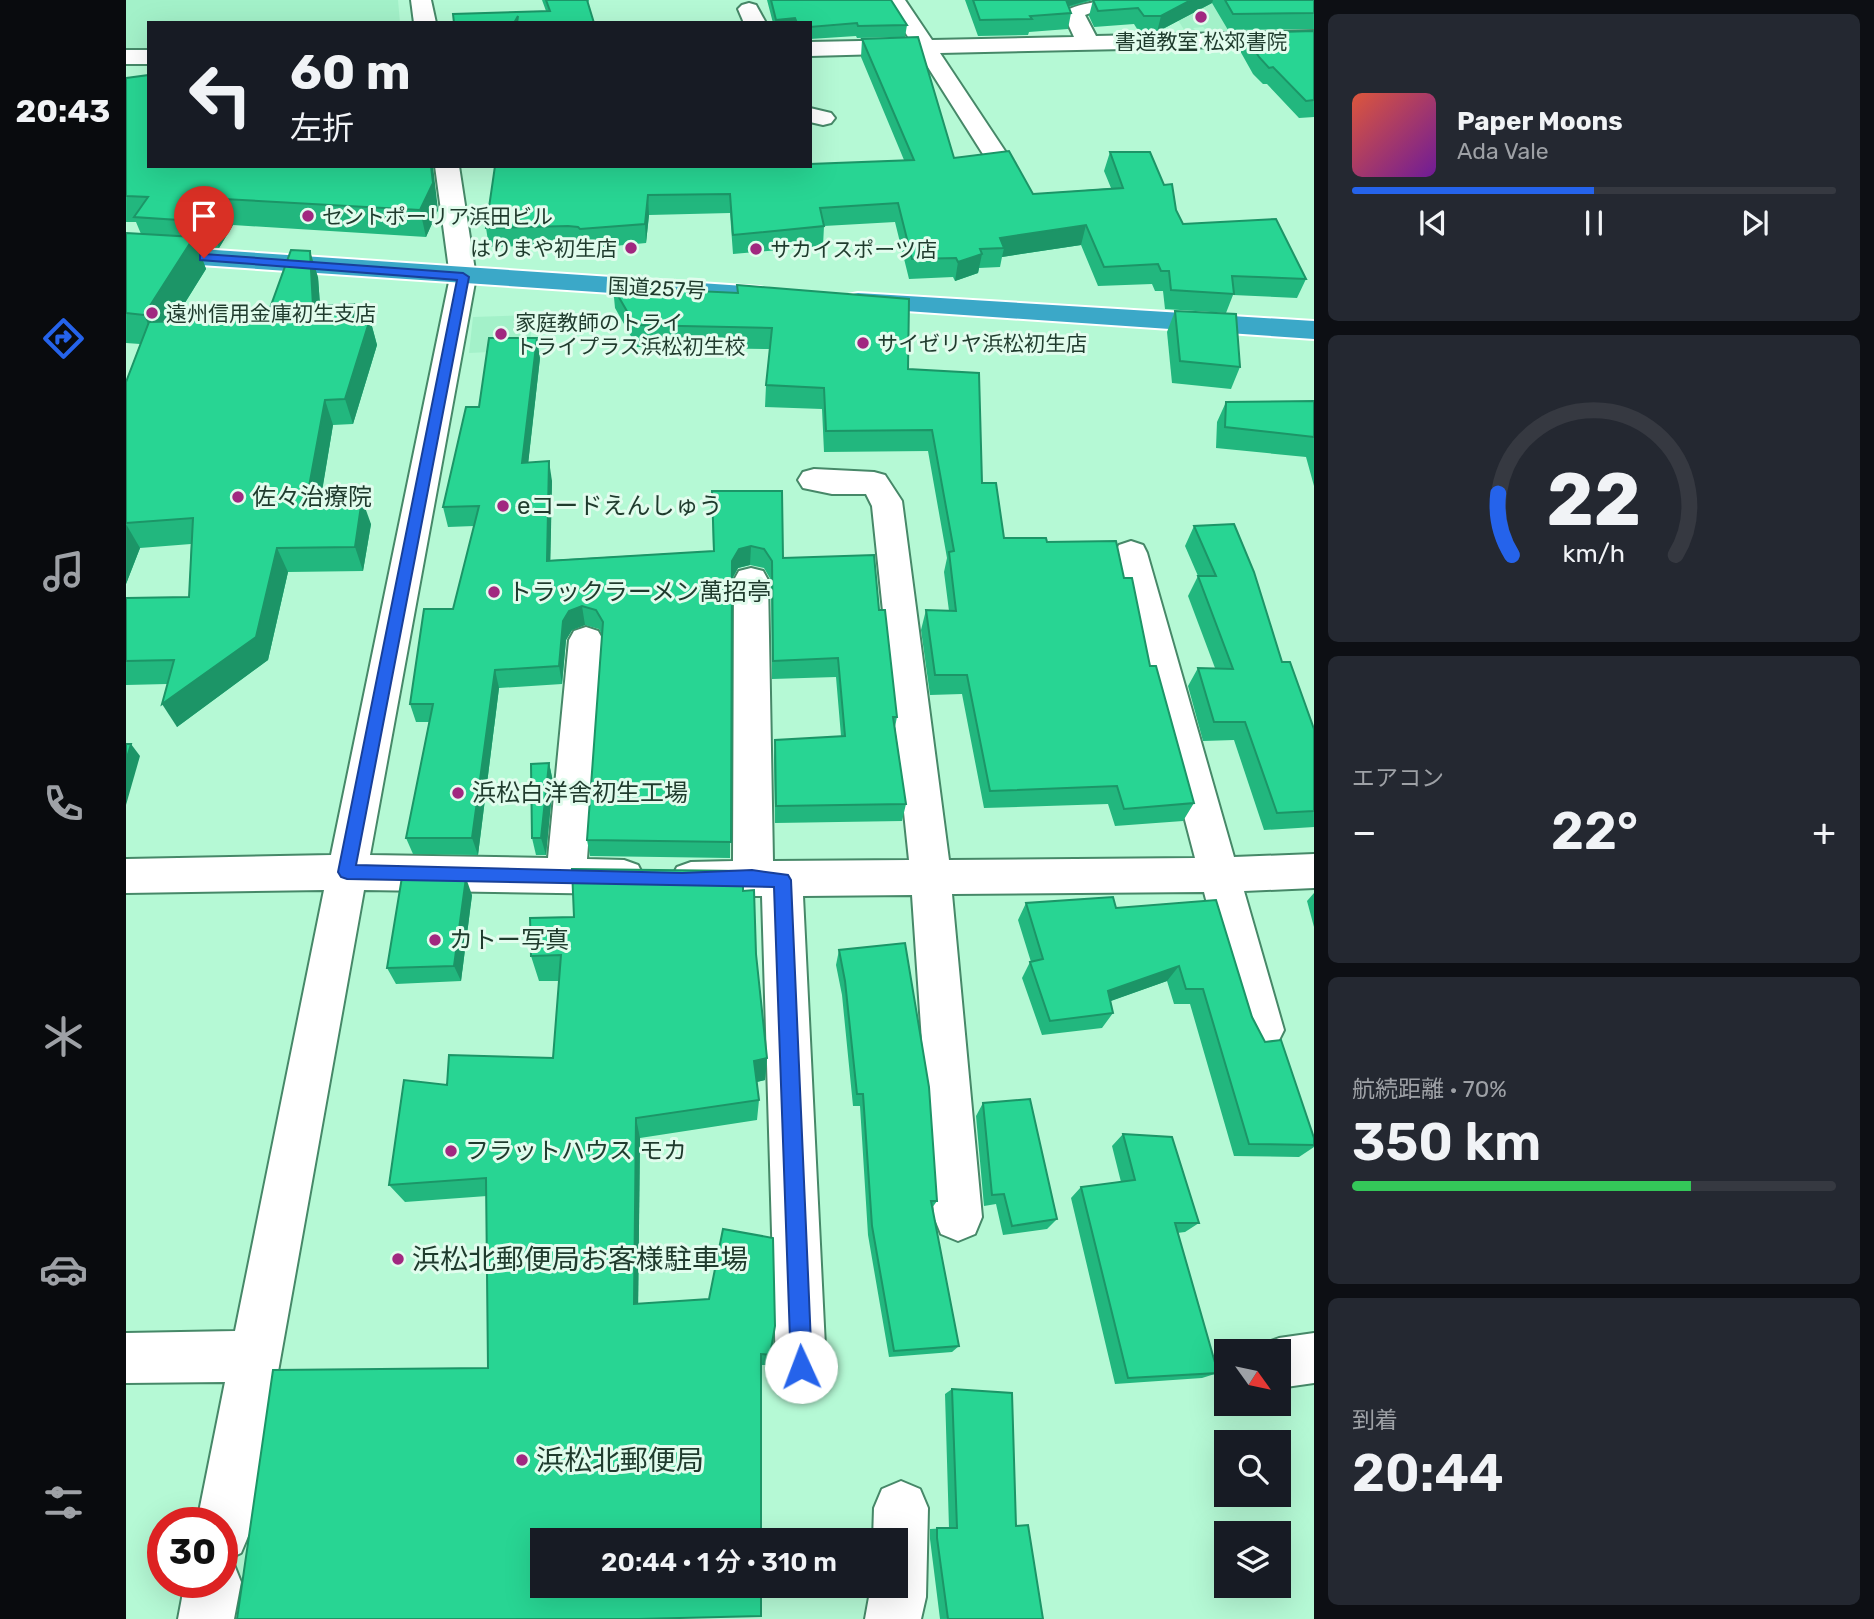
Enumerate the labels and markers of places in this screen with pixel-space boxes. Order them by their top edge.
marker: 書道教室 松郊書院 [1193,9,1209,25]
place label: 書道教室 松郊書院 [1114,29,1288,54]
pin [174,186,234,258]
place label: セントポーリア浜田ビル [322,204,553,229]
marker: セントポーリア浜田ビル [300,208,316,224]
place label: はりまや初生店 [470,236,617,261]
place label: サカイスポーツ店 [770,237,937,262]
marker: はりまや初生店 [623,240,639,256]
marker: サカイスポーツ店 [748,241,764,257]
place label: 遠州信用金庫初生支店 [166,301,376,326]
marker: 遠州信用金庫初生支店 [144,305,160,321]
place label: 家庭教師のトライ トライプラス浜松初生校 [515,310,746,359]
marker: 家庭教師のトライ トライプラス浜松初生校 [493,326,509,342]
place label: サイゼリヤ浜松初生店 [877,331,1087,356]
marker: サイゼリヤ浜松初生店 [855,335,871,351]
place label: 佐々治療院 [252,483,372,511]
marker: 佐々治療院 [230,489,246,505]
place label: eコードえんしゅう [517,492,722,520]
marker: eコードえんしゅう [495,498,511,514]
place label: トラックラーメン萬招亭 [508,578,771,606]
marker: トラックラーメン萬招亭 [486,584,502,600]
place label: 浜松白洋舎初生工場 [472,779,688,807]
marker: 浜松白洋舎初生工場 [450,785,466,801]
place label: カトー写真 [449,926,569,954]
marker: カトー写真 [427,932,443,948]
place label: フラットハウス モカ [465,1137,687,1165]
marker: フラットハウス モカ [443,1143,459,1159]
place label: 浜松北郵便局お客様駐車場 [412,1243,748,1276]
marker: 浜松北郵便局お客様駐車場 [390,1251,406,1267]
place label: 浜松北郵便局 [536,1444,704,1477]
marker: 浜松北郵便局 [514,1452,530,1468]

